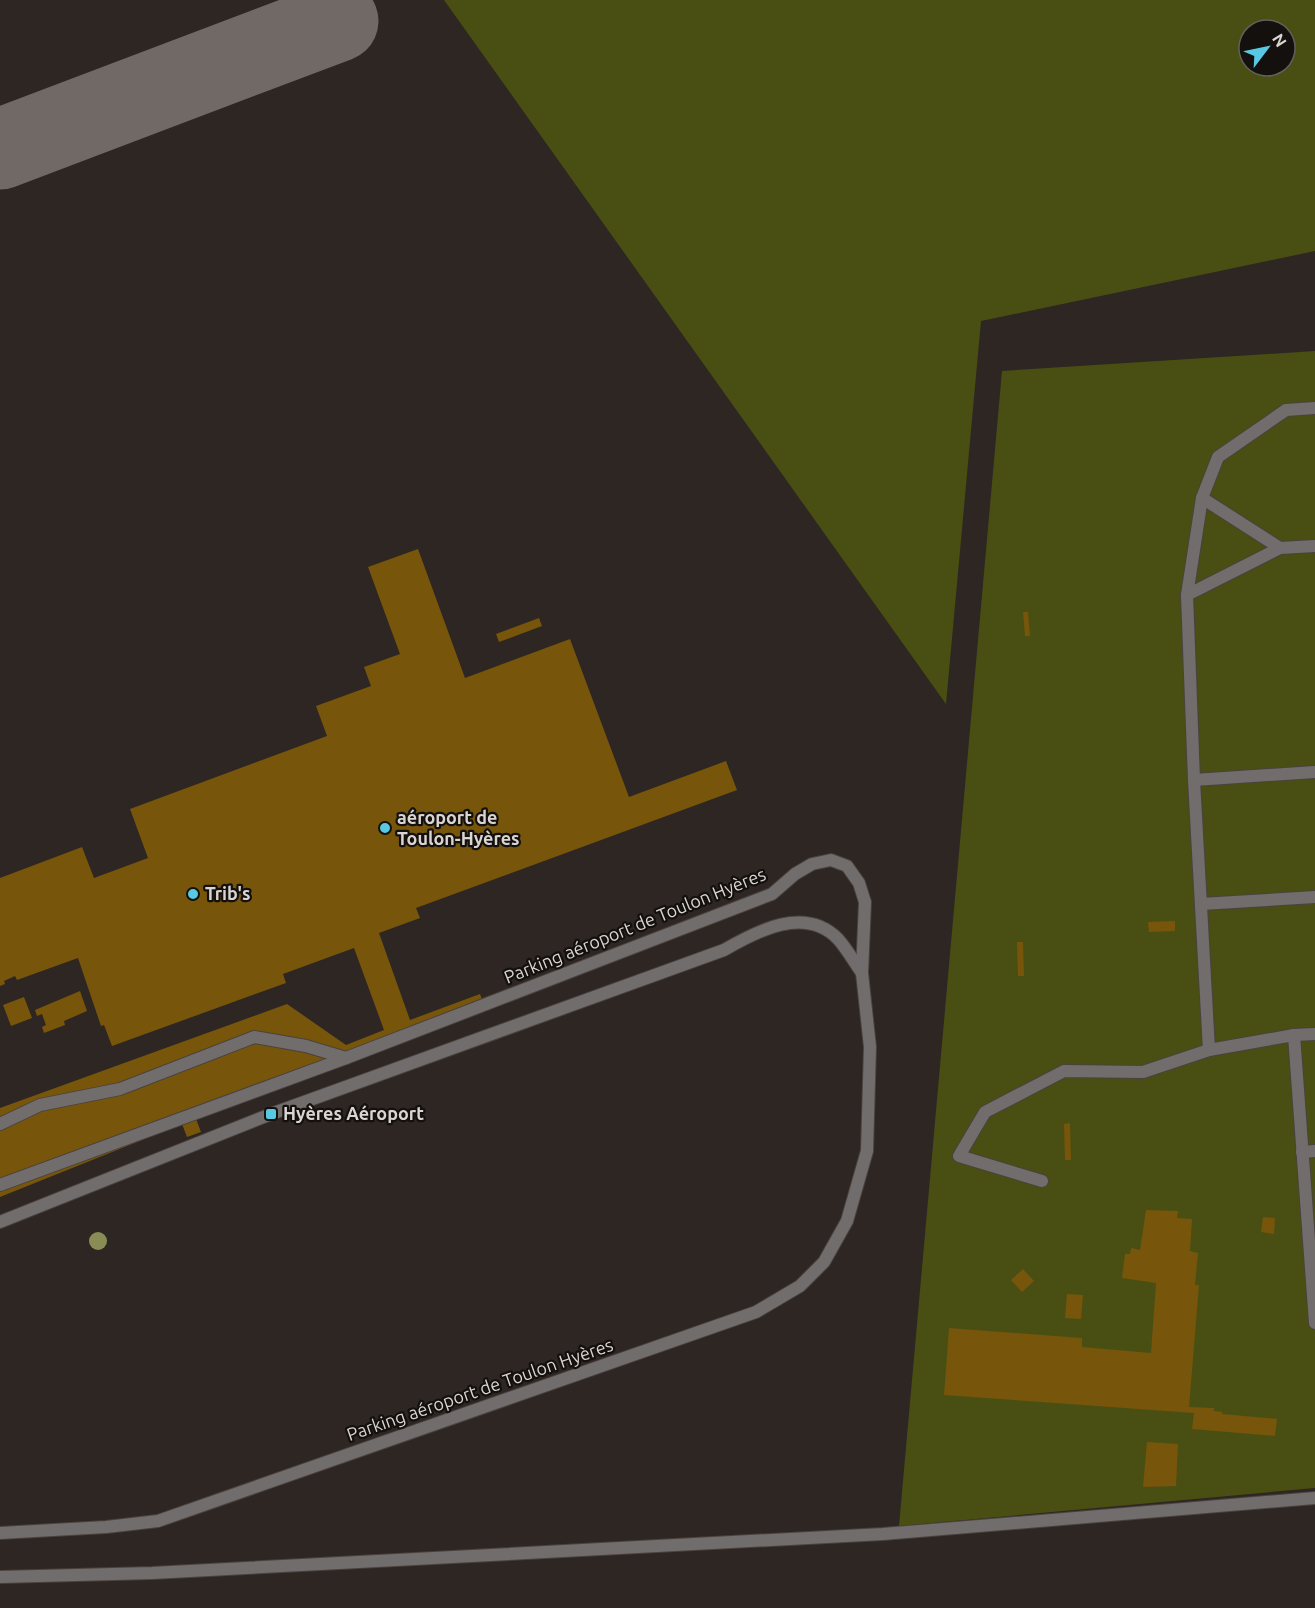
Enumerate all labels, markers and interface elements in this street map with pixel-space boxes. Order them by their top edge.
north arrow [1237,18,1297,78]
text: N [1269,30,1291,50]
place label: aéroport de Toulon-Hyères [397,807,520,848]
marker: aéroport de Toulon-Hyères [378,821,392,835]
street label: Parking aéroport de Toulon Hyères [501,863,769,987]
place label: Trib's [205,883,250,903]
marker: Trib's [186,887,200,901]
place label: Hyères Aéroport [283,1103,424,1123]
marker: Hyères Aéroport [264,1107,278,1121]
street label: Parking aéroport de Toulon Hyères [344,1334,616,1444]

